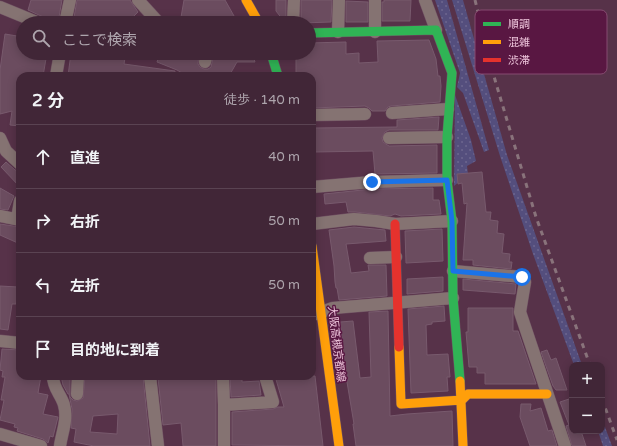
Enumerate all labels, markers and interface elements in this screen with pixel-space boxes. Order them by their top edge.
legend [475,10,607,74]
search box [16,16,316,60]
text: 順調 [508,18,530,31]
icon: search [30,27,52,49]
text: ここで検索 [62,31,137,49]
text: 混雑 [508,36,530,49]
text: 渋滞 [508,54,530,67]
text: 2 分 [32,90,64,111]
text: 徒歩 · 140 m [224,92,300,108]
icon: ahead [32,146,54,168]
text: 直進 [70,149,100,167]
text: 40 m [268,149,300,165]
route end [363,173,381,191]
icon: right [32,210,54,232]
text: 右折 [70,213,100,231]
text: 50 m [268,213,300,229]
route start [513,268,531,286]
icon: left [32,274,54,296]
text: 左折 [70,277,100,295]
text: 50 m [268,277,300,293]
street label: 大阪高槻京都線 [325,305,348,383]
icon: arrive [32,338,54,360]
text: 目的地に到着 [70,341,160,359]
map controls [569,362,605,434]
button: + [569,362,605,398]
button: − [569,398,605,434]

